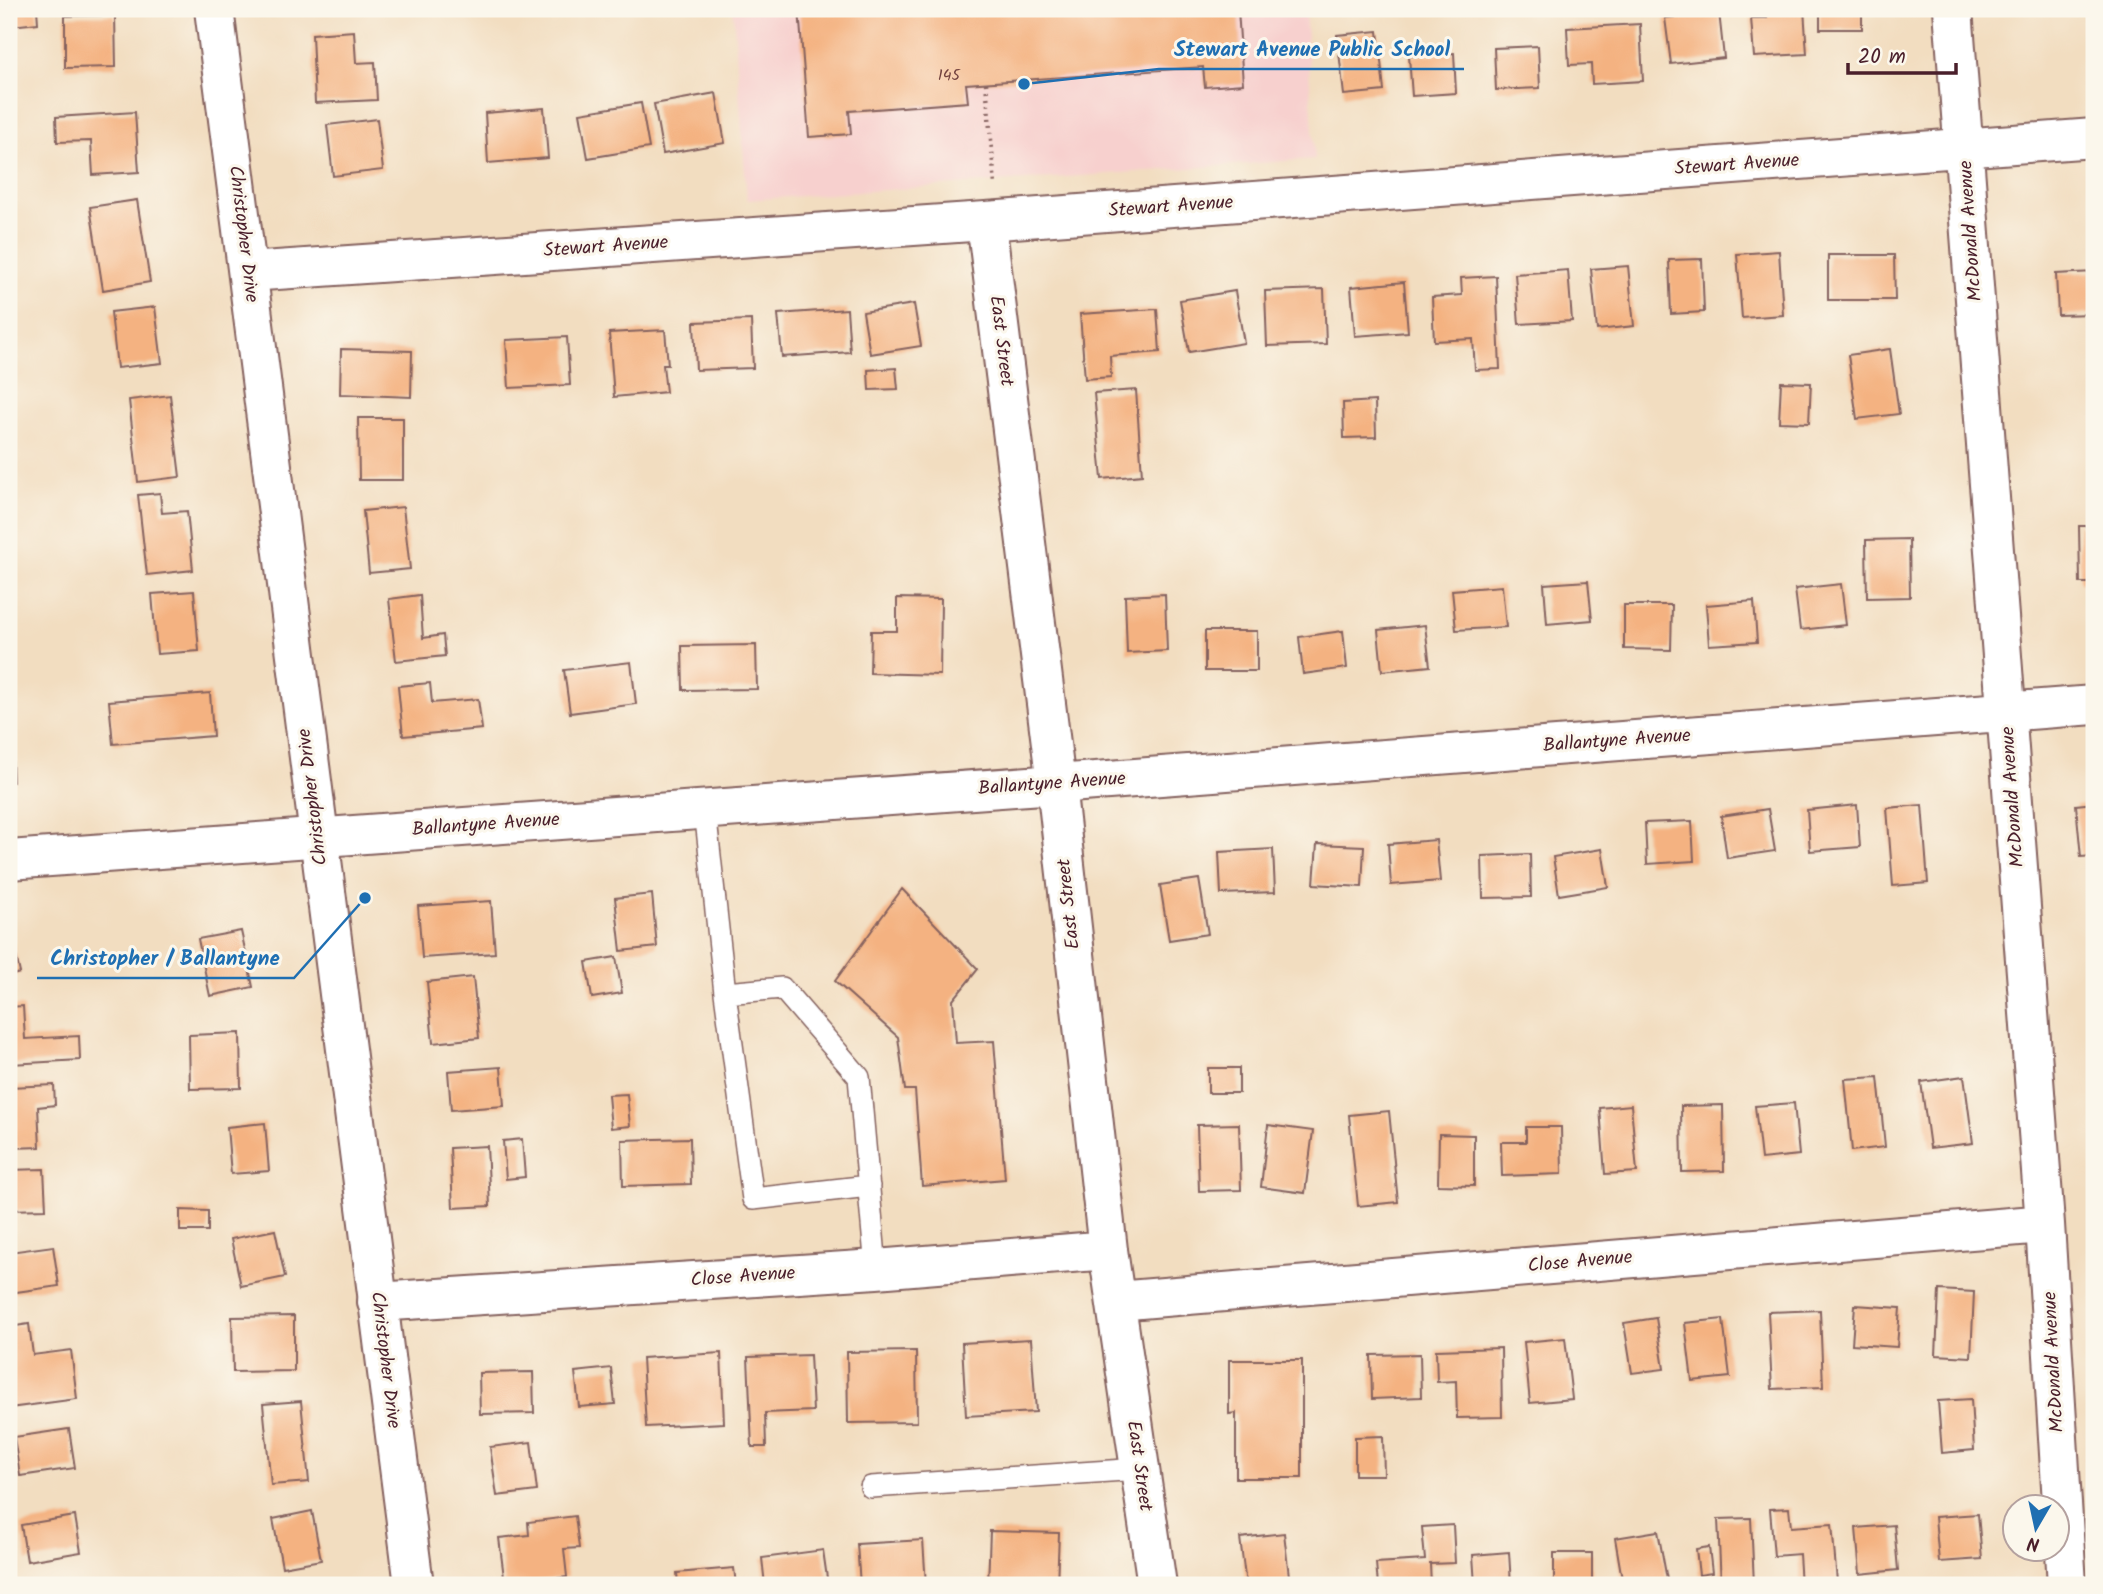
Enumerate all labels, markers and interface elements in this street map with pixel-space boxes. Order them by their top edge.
callout: Stewart Avenue Public School [1159,27,1464,69]
scale bar [1848,32,1956,76]
text: Stewart Avenue Public School [1174,34,1450,67]
text: 20 m [1858,41,1906,74]
house number: 145 [938,63,962,88]
street label: Stewart Avenue [1674,146,1801,184]
street label: McDonald Avenue [1951,159,1991,302]
street label: Christopher Drive [220,164,266,305]
street label: Stewart Avenue [1108,188,1235,226]
street label: Stewart Avenue [543,228,670,266]
street label: East Street [981,294,1022,389]
street label: Ballantyne Avenue [1542,721,1692,761]
street label: McDonald Avenue [1993,725,2033,868]
street label: Christopher Drive [290,726,336,867]
street label: Ballantyne Avenue [977,764,1127,804]
street label: Ballantyne Avenue [411,805,561,845]
street label: East Street [1049,856,1089,951]
callout: Christopher / Ballantyne [37,936,294,978]
text: Christopher / Ballantyne [50,943,280,976]
street label: Close Avenue [1526,1242,1634,1282]
street label: Close Avenue [690,1258,797,1296]
street label: Christopher Drive [362,1290,408,1431]
street label: McDonald Avenue [2035,1290,2073,1433]
street label: East Street [1118,1419,1160,1514]
north arrow [2002,1492,2072,1562]
text: N [2025,1527,2042,1559]

